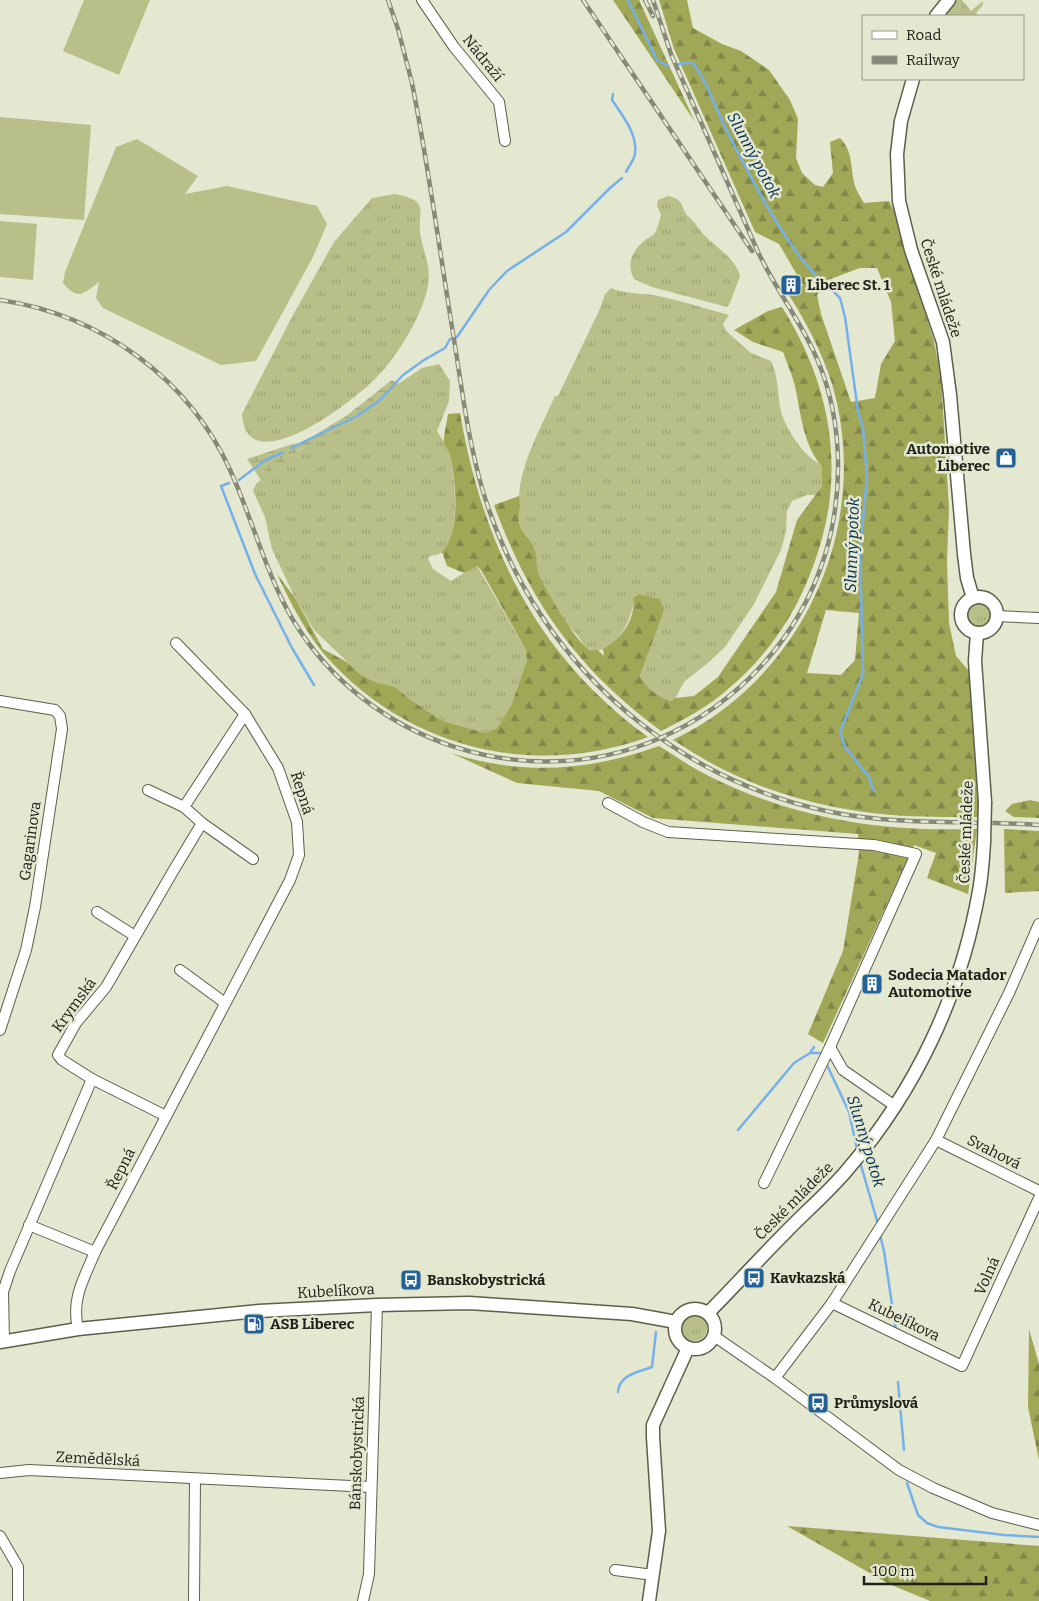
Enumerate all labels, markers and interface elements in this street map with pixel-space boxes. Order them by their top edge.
legend [862,15,1024,80]
text: Road [906,26,941,44]
street label: Nádraží [459,31,508,85]
text: Railway [906,51,960,69]
water label: Slunný potok [723,109,785,202]
street label: České mládeže [917,236,965,340]
building icon: Liberec St. 1 [779,273,803,297]
place label: Liberec St. 1 [807,276,891,294]
place label: Automotive Liberec [906,440,990,475]
shop icon: Automotive Liberec [994,446,1018,470]
water label: Slunný potok [841,497,863,593]
street label: Řepná [287,769,317,817]
street label: České mládeže [955,780,977,884]
street label: Gagarinova [16,800,44,882]
place label: Sodecia Matador Automotive [888,966,1006,1001]
building icon: Sodecia Matador Automotive [860,972,884,996]
street label: Krymská [48,974,100,1036]
water label: Slunný potok [843,1093,889,1189]
street label: Svahová [964,1131,1024,1173]
street label: Řepná [103,1145,139,1193]
street label: České mládeže [751,1158,837,1244]
street label: Volná [971,1254,1003,1298]
bus stop icon: Kavkazská [742,1266,766,1290]
bus stop icon: Banskobystrická [399,1268,423,1292]
place label: Kavkazská [770,1269,846,1287]
place label: Banskobystrická [427,1271,546,1289]
street label: Kubelíkova [297,1280,375,1302]
street label: Kubelíkova [865,1295,943,1345]
fuel station icon: ASB Liberec [242,1312,266,1336]
place label: ASB Liberec [270,1315,355,1333]
bus stop icon: Průmyslová [806,1391,830,1415]
place label: Průmyslová [834,1394,919,1412]
street label: Bánskobystrická [346,1396,368,1510]
street label: Zemědělská [55,1448,141,1470]
scale bar [864,1554,986,1586]
text: 100 m [872,1562,915,1580]

